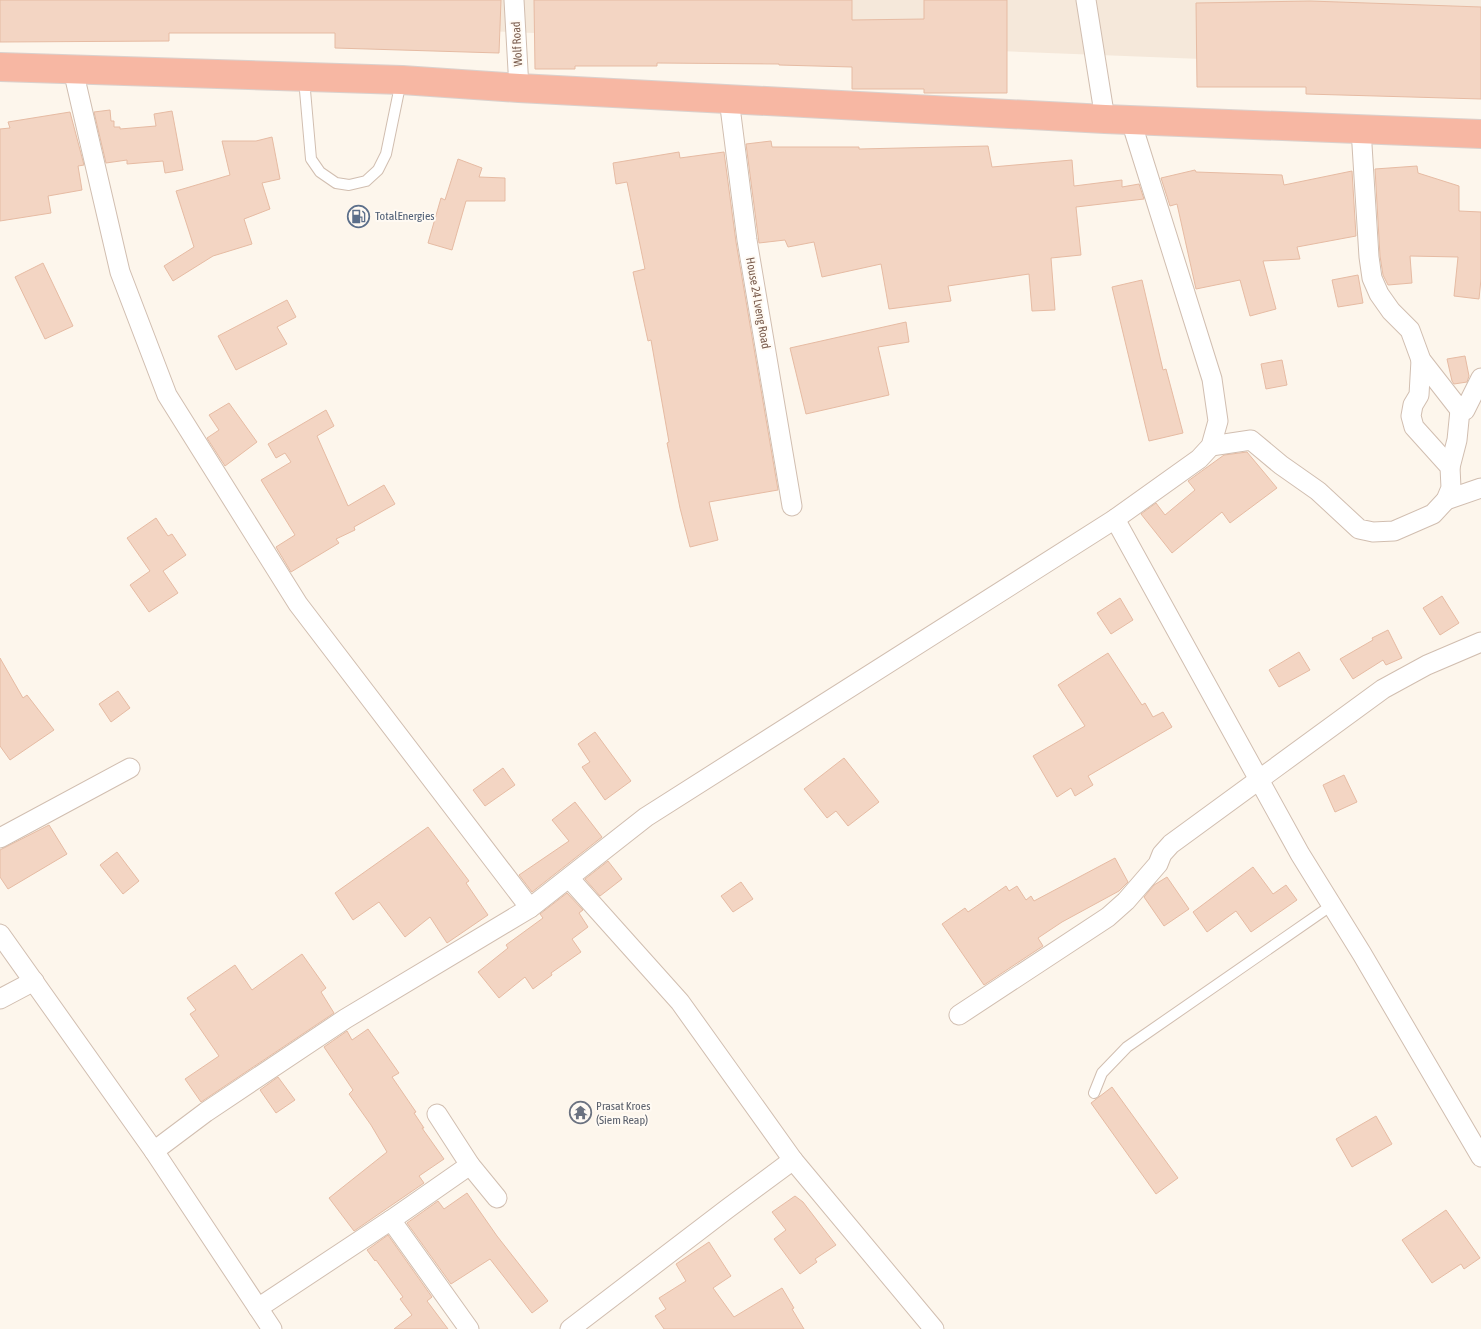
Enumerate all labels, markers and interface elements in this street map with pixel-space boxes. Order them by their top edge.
street label: Wolf Road [509,21,525,67]
fuel station icon: TotalEnergies [347,204,371,228]
place label: TotalEnergies [375,209,435,223]
street label: House 24 Lveng Road [743,256,773,350]
place label: Prasat Kroes (Siem Reap) [596,1099,650,1127]
temple icon: Prasat Kroes (Siem Reap) [568,1101,592,1125]

